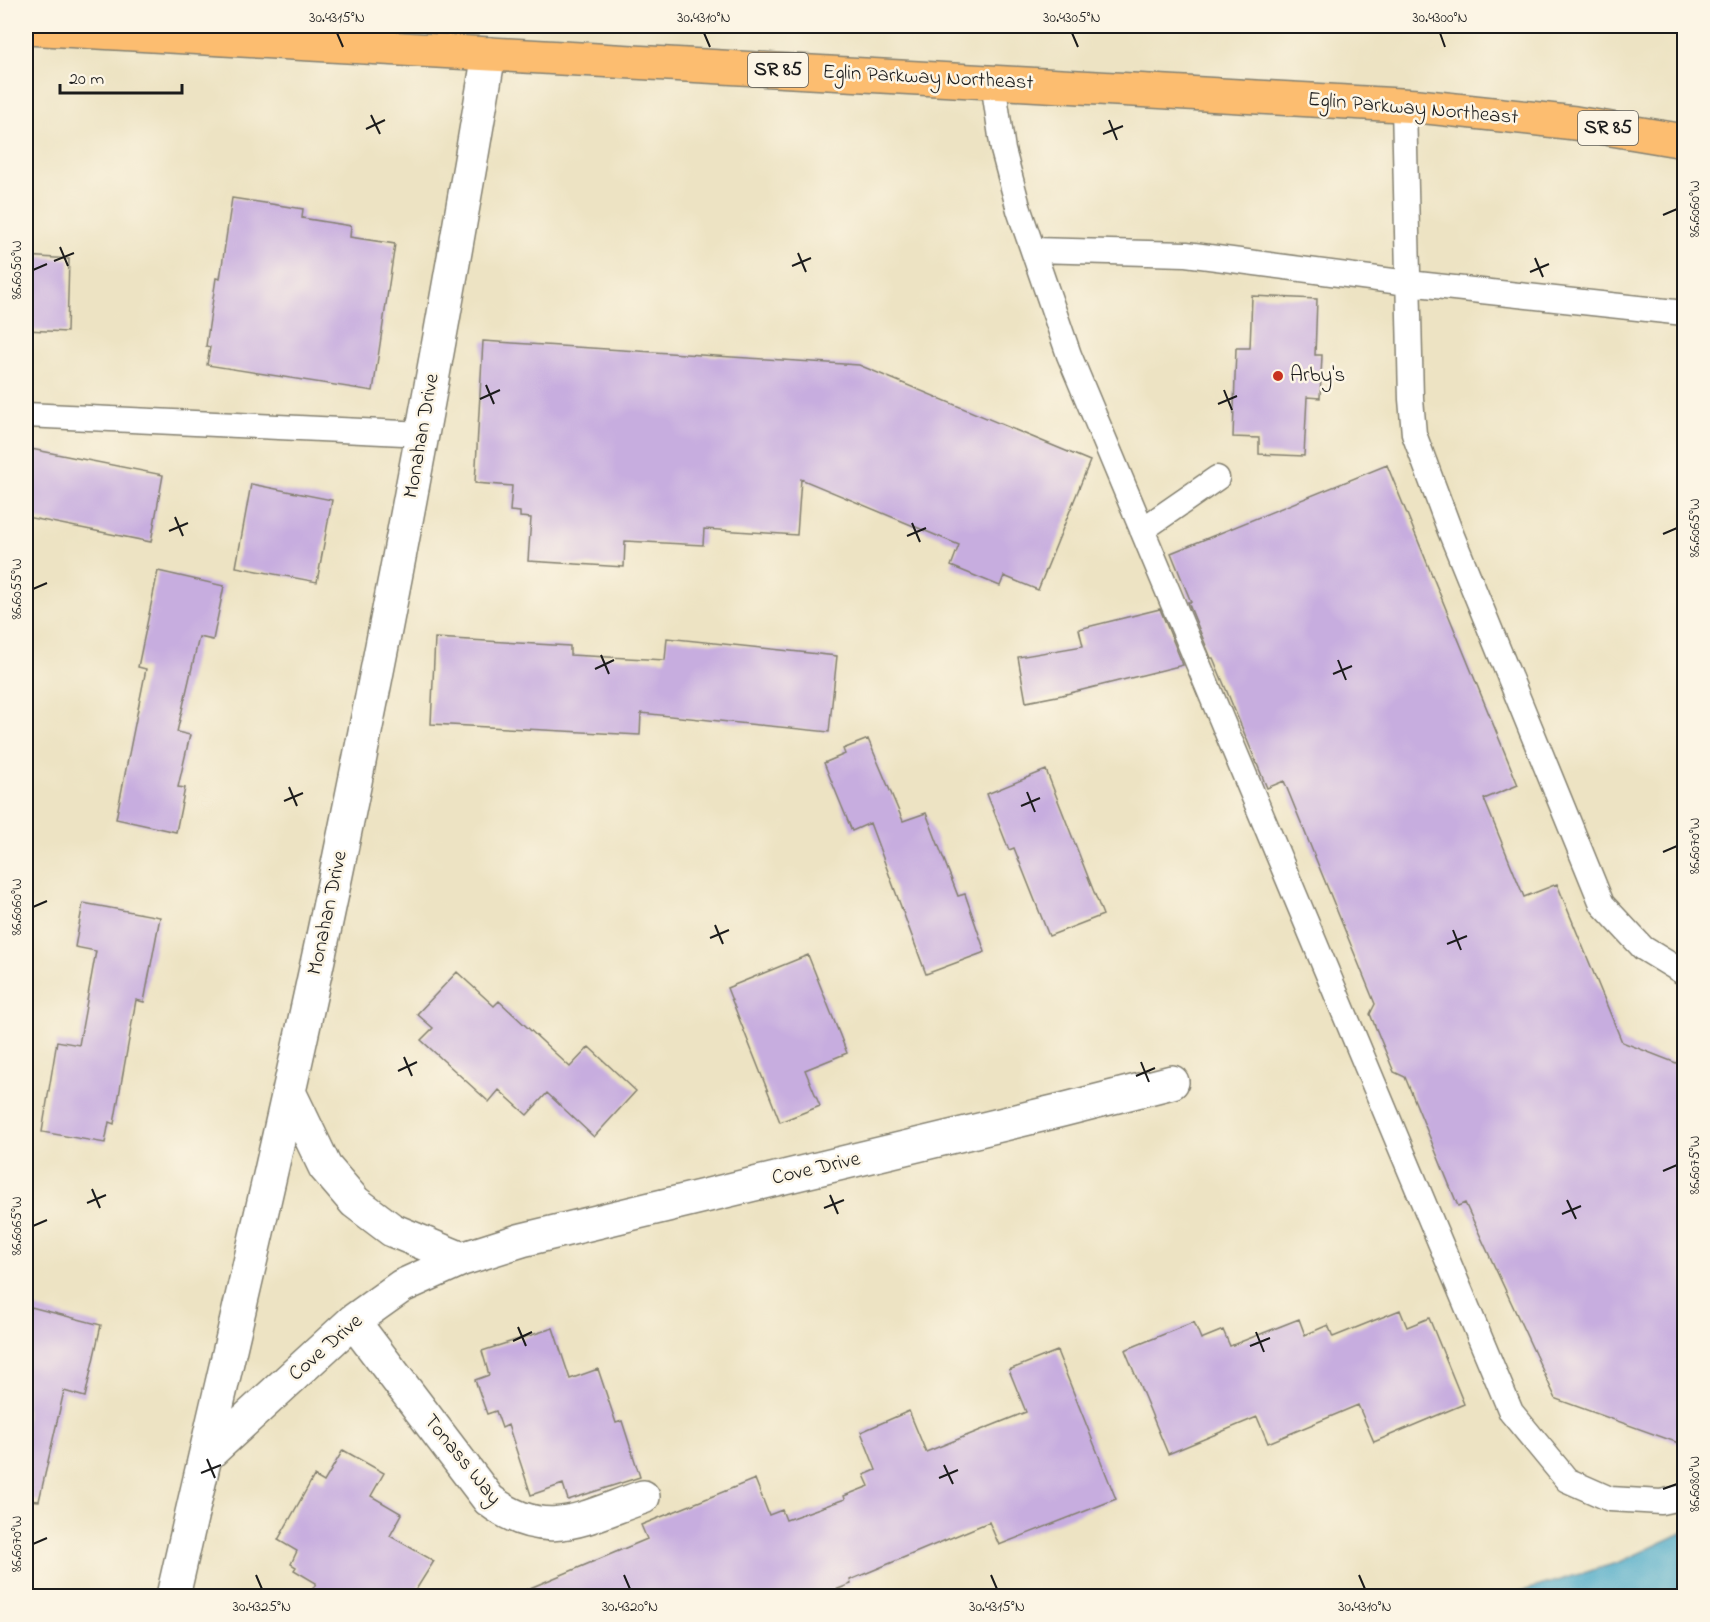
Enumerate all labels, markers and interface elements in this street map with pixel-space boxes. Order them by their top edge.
text: 30.4315°N [309,7,365,29]
text: 30.4310°N [677,7,731,29]
text: 30.4305°N [1043,7,1101,29]
text: 30.4300°N [1412,7,1468,29]
road number: SR 85 [748,53,808,87]
scale bar [60,57,182,95]
street label: Eglin Parkway Northeast [822,57,1034,101]
text: 20 m [69,67,104,93]
street label: Eglin Parkway Northeast [1306,85,1520,135]
road number: SR 85 [1578,111,1638,145]
text: 86.6060°W [1684,180,1706,238]
text: 86.6050°W [6,240,28,300]
place label: Arby's [1290,361,1345,393]
marker: Arby's [1271,369,1285,383]
street label: Monahan Drive [396,371,448,501]
text: 86.6065°W [1684,498,1706,558]
text: 86.6055°W [6,558,28,620]
text: 86.6070°W [1684,818,1706,874]
street label: Monahan Drive [300,848,356,978]
text: 86.6060°W [6,878,28,936]
text: 86.6075°W [1684,1136,1706,1194]
street label: Cove Drive [769,1144,864,1194]
text: 86.6065°W [6,1196,28,1256]
street label: Cove Drive [282,1307,370,1389]
street label: Tonass Way [414,1408,508,1513]
text: 86.6080°W [1684,1456,1706,1512]
text: 86.6070°W [6,1516,28,1572]
text: 30.4325°N [233,1596,291,1618]
text: 30.4320°N [602,1596,658,1618]
text: 30.4315°N [969,1596,1025,1618]
text: 30.4310°N [1338,1596,1392,1618]

